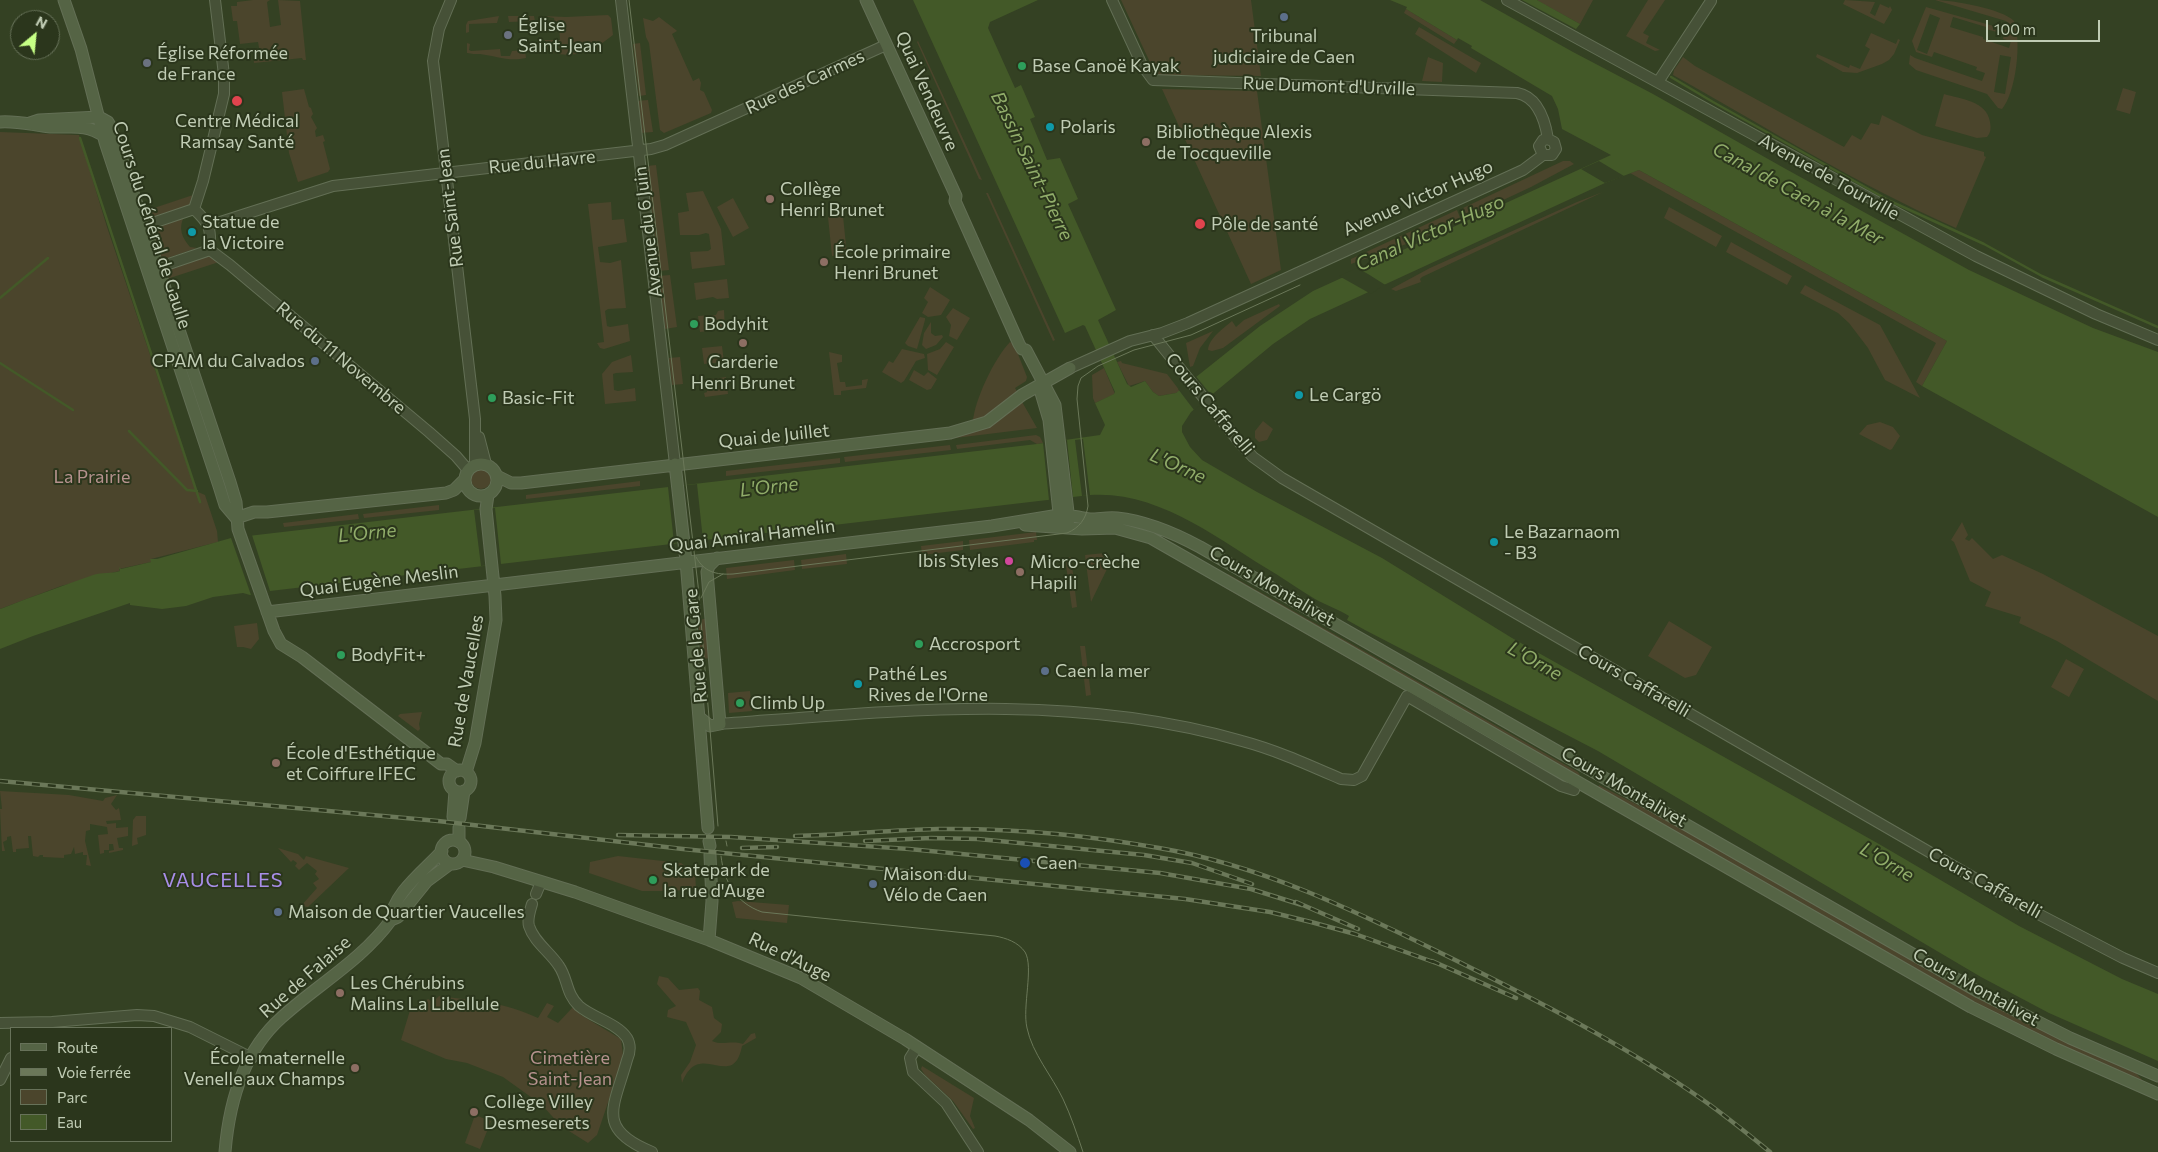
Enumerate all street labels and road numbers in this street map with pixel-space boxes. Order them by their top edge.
street label: Quai Vendeuvre [891,28,963,154]
street label: Rue des Carmes [742,45,868,119]
street label: Rue Dumont d'Urville [1242,72,1416,100]
street label: Cours du Général de Gaulle [108,118,196,332]
street label: Avenue de Tourville [1755,129,1903,225]
street label: Rue du Havre [488,146,596,178]
street label: Rue Saint-Jean [432,147,468,269]
street label: Avenue Victor Hugo [1340,155,1496,241]
street label: Avenue du 6 Juin [629,165,667,299]
street label: Rue du 11 Novembre [272,297,410,419]
street label: Cours Caffarelli [1161,349,1259,459]
street label: Quai de Juillet [717,419,831,453]
street label: Quai Amiral Hamelin [668,515,836,557]
street label: Cours Montalivet [1205,541,1339,631]
street label: Quai Eugène Meslin [298,561,460,601]
street label: Rue de la Gare [680,588,712,704]
street label: Rue de Vaucelles [444,613,488,749]
street label: Cours Caffarelli [1574,640,1694,722]
street label: Cours Montalivet [1557,742,1691,832]
street label: Cours Caffarelli [1924,843,2046,923]
street label: Rue d'Auge [745,928,835,986]
street label: Rue de Falaise [255,931,355,1023]
street label: Cours Montalivet [1909,943,2043,1031]

